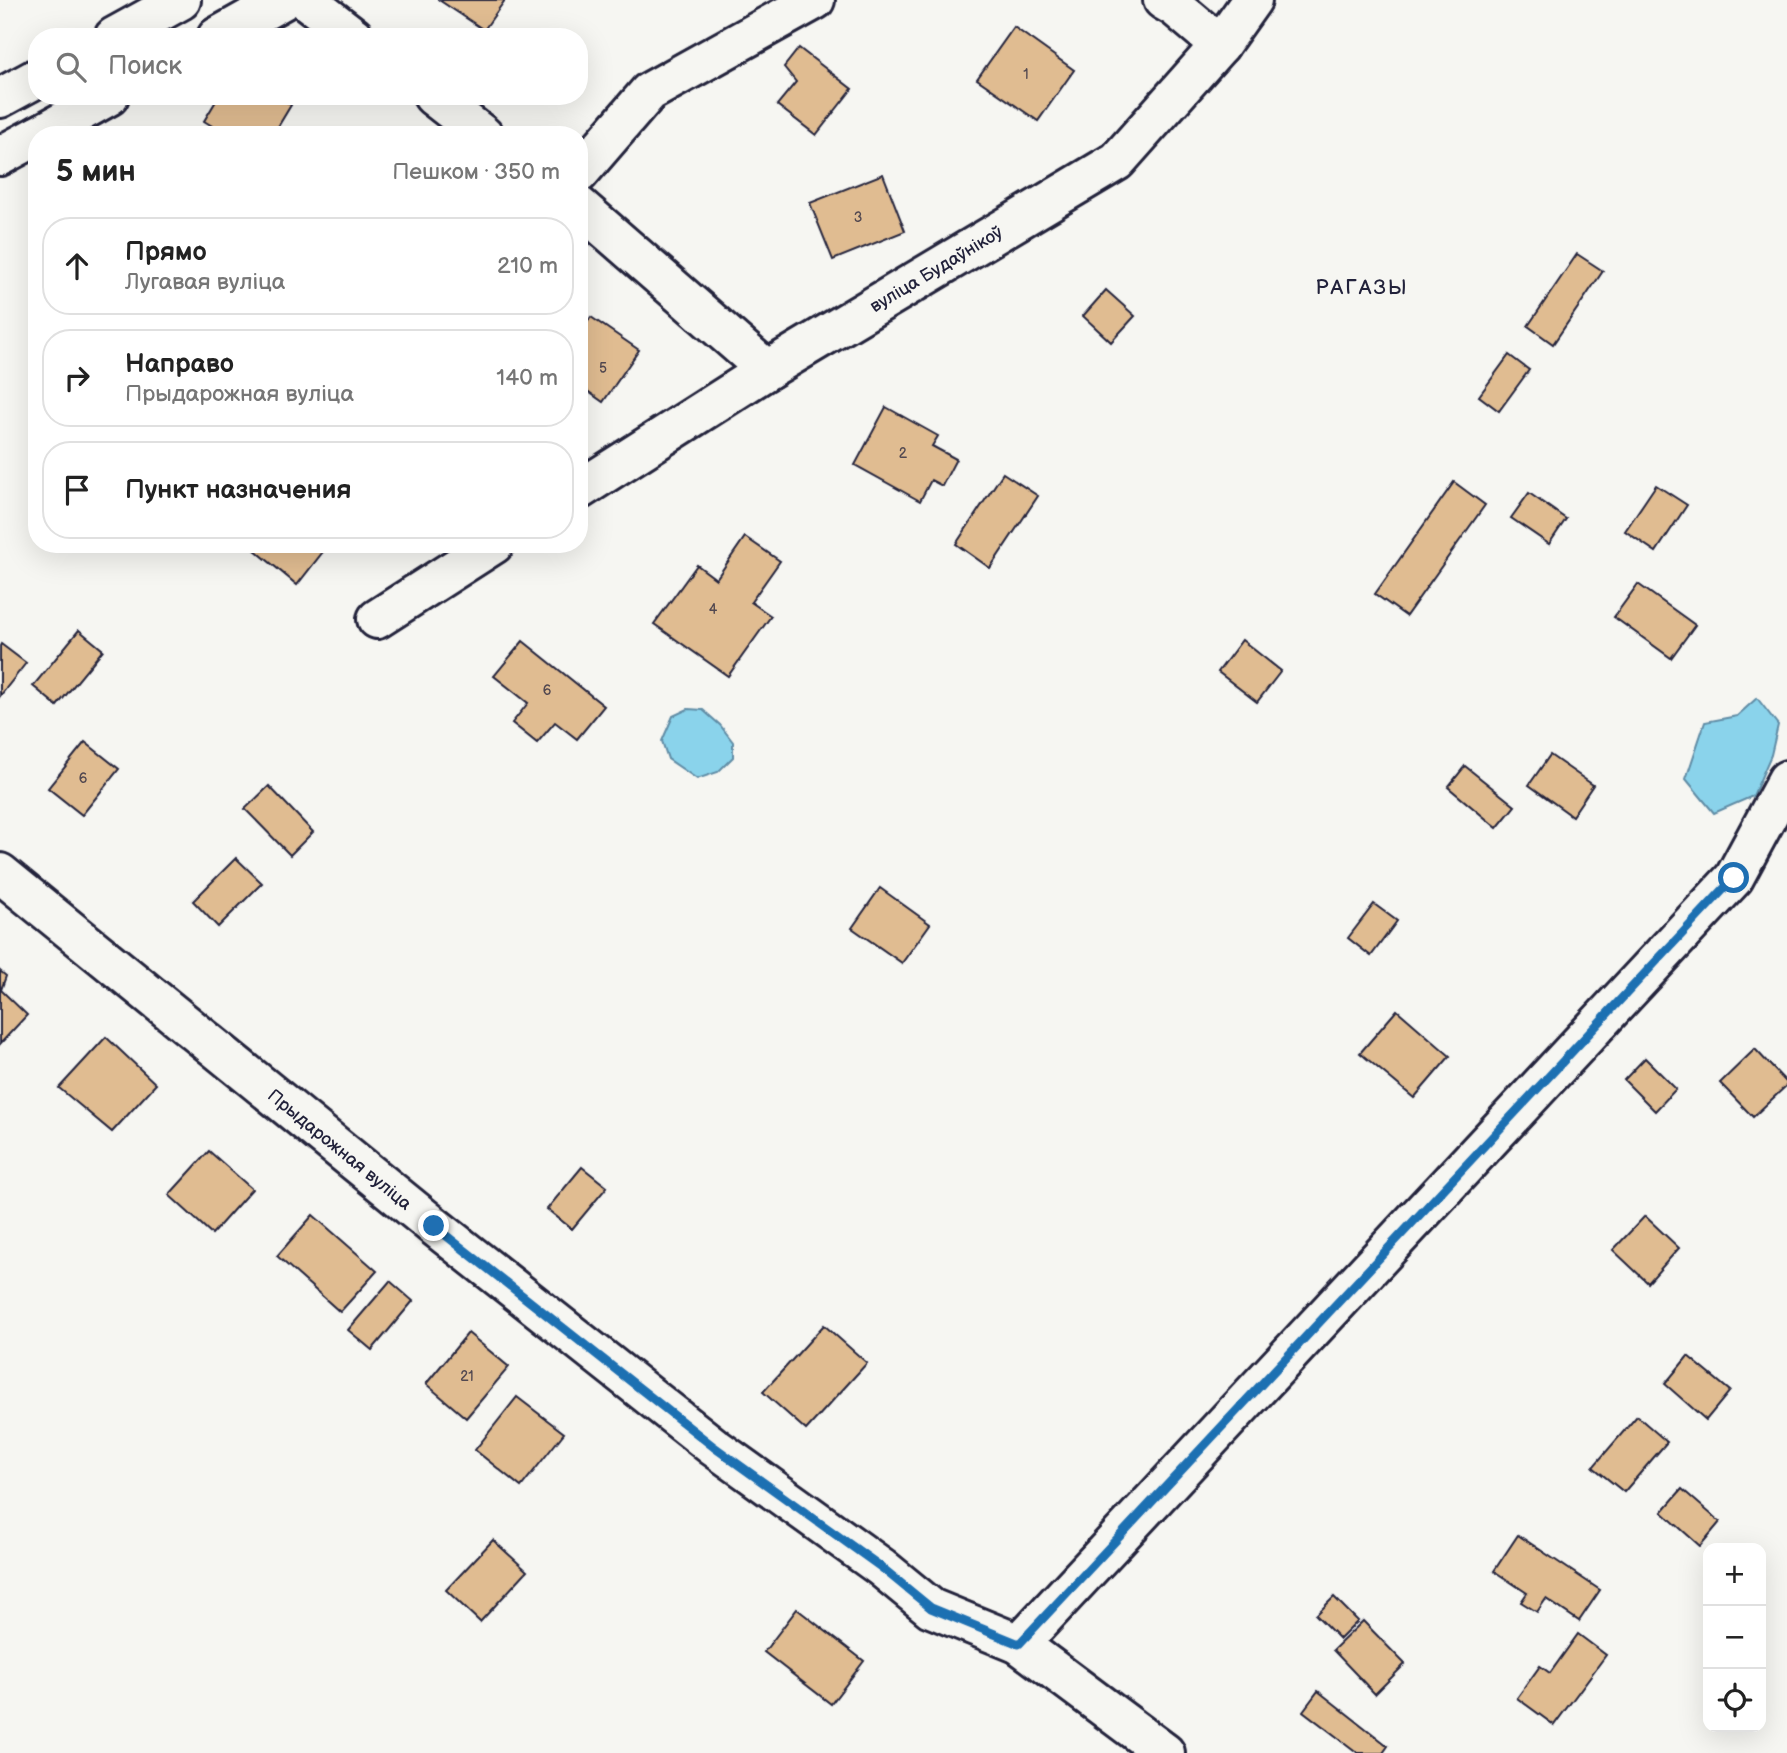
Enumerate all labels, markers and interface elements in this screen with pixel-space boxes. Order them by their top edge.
search box [28,28,588,105]
icon: search [52,48,90,86]
text: Поиск [108,51,182,82]
house number: 1 [1023,66,1029,83]
text: 5 мин [56,154,136,190]
text: Пешком · 350 m [392,158,560,186]
house number: 3 [854,209,862,226]
street label: вуліца Будаўнікоў [866,221,1007,317]
text: Прямо [125,237,207,268]
icon: ahead [58,247,96,285]
text: 210 m [497,252,558,280]
text: Лугавая вуліца [125,268,285,296]
district label: РАГАЗЫ [1315,275,1409,300]
text: Направо [125,349,234,380]
icon: right [58,359,96,397]
house number: 5 [599,360,607,377]
text: 140 m [496,364,558,392]
text: Прыдарожная вуліца [125,380,354,408]
house number: 2 [899,445,908,462]
icon: arrive [58,471,96,509]
text: Пункт назначения [125,475,351,506]
house number: 4 [709,601,718,618]
house number: 6 [543,682,552,699]
house number: 6 [79,770,88,787]
route start [1718,862,1749,893]
street label: Прыдарожная вуліца [263,1085,416,1215]
route end [418,1210,449,1241]
house number: 21 [460,1368,474,1385]
map controls [1703,1543,1766,1732]
button: + [1703,1543,1766,1606]
button: − [1703,1606,1766,1669]
button: locate [1703,1669,1766,1732]

